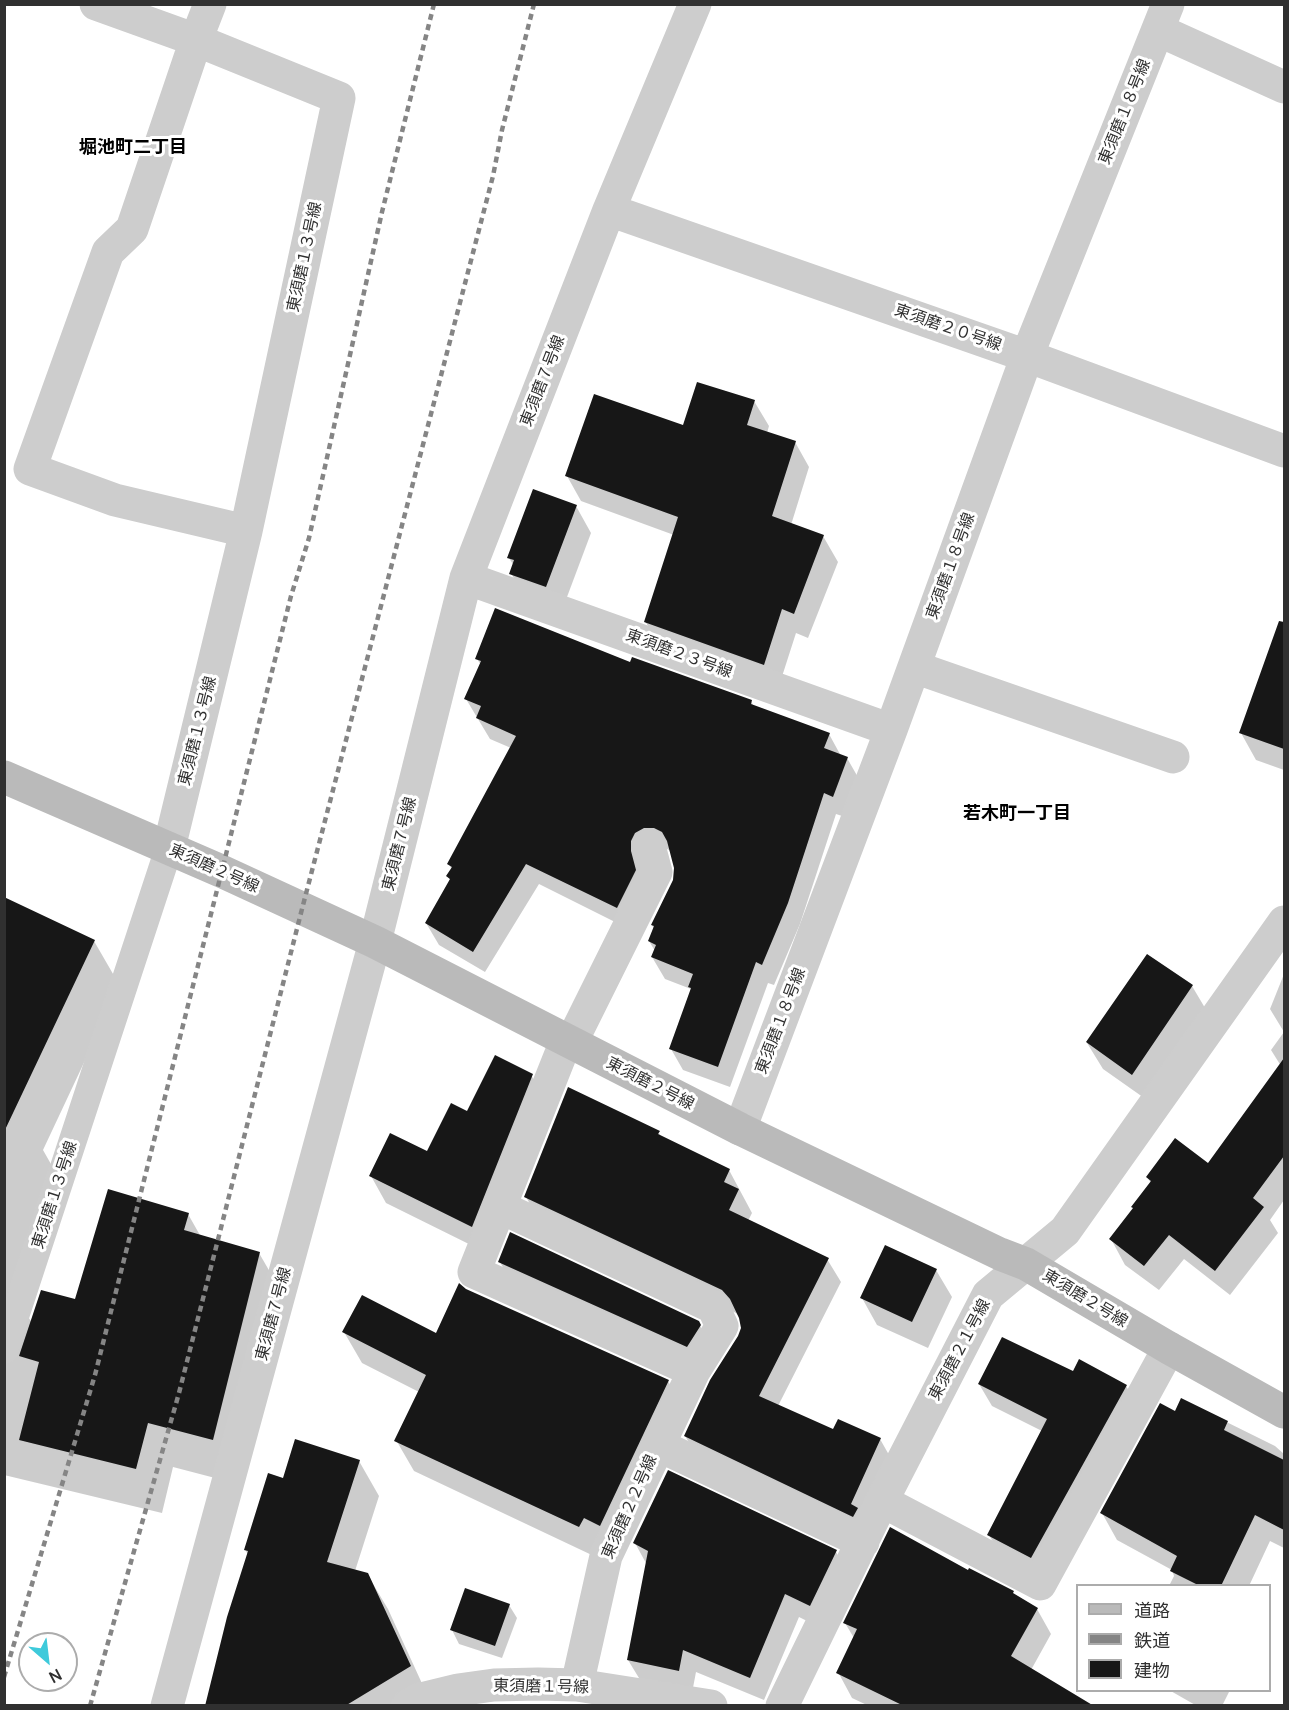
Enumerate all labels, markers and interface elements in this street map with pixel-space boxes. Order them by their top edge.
street label: 東須磨１８号線 [1095,56,1155,168]
district label: 堀池町二丁目 [79,137,187,159]
street label: 東須磨１３号線 [284,200,326,314]
street label: 東須磨２０号線 [892,301,1004,355]
street label: 東須磨７号線 [517,333,569,429]
street label: 東須磨１８号線 [923,510,979,622]
street label: 東須磨２３号線 [623,626,735,682]
street label: 東須磨１３号線 [175,674,221,788]
street label: 東須磨７号線 [379,795,421,893]
district label: 若木町一丁目 [963,803,1071,825]
street label: 東須磨２号線 [166,841,262,897]
street label: 東須磨１８号線 [752,965,810,1077]
street label: 東須磨２号線 [603,1054,697,1114]
street label: 東須磨１３号線 [29,1139,81,1251]
street label: 東須磨７号線 [252,1265,296,1363]
street label: 東須磨２号線 [1039,1266,1131,1332]
street label: 東須磨２１号線 [925,1296,995,1404]
street label: 東須磨２２号線 [598,1452,662,1562]
legend [1076,1584,1271,1692]
text: 道路 [1134,1598,1170,1622]
text: 鉄道 [1134,1628,1170,1652]
north arrow [18,1632,78,1692]
text: 建物 [1134,1658,1170,1682]
text: N [45,1664,66,1689]
street label: 東須磨１号線 [493,1677,589,1697]

